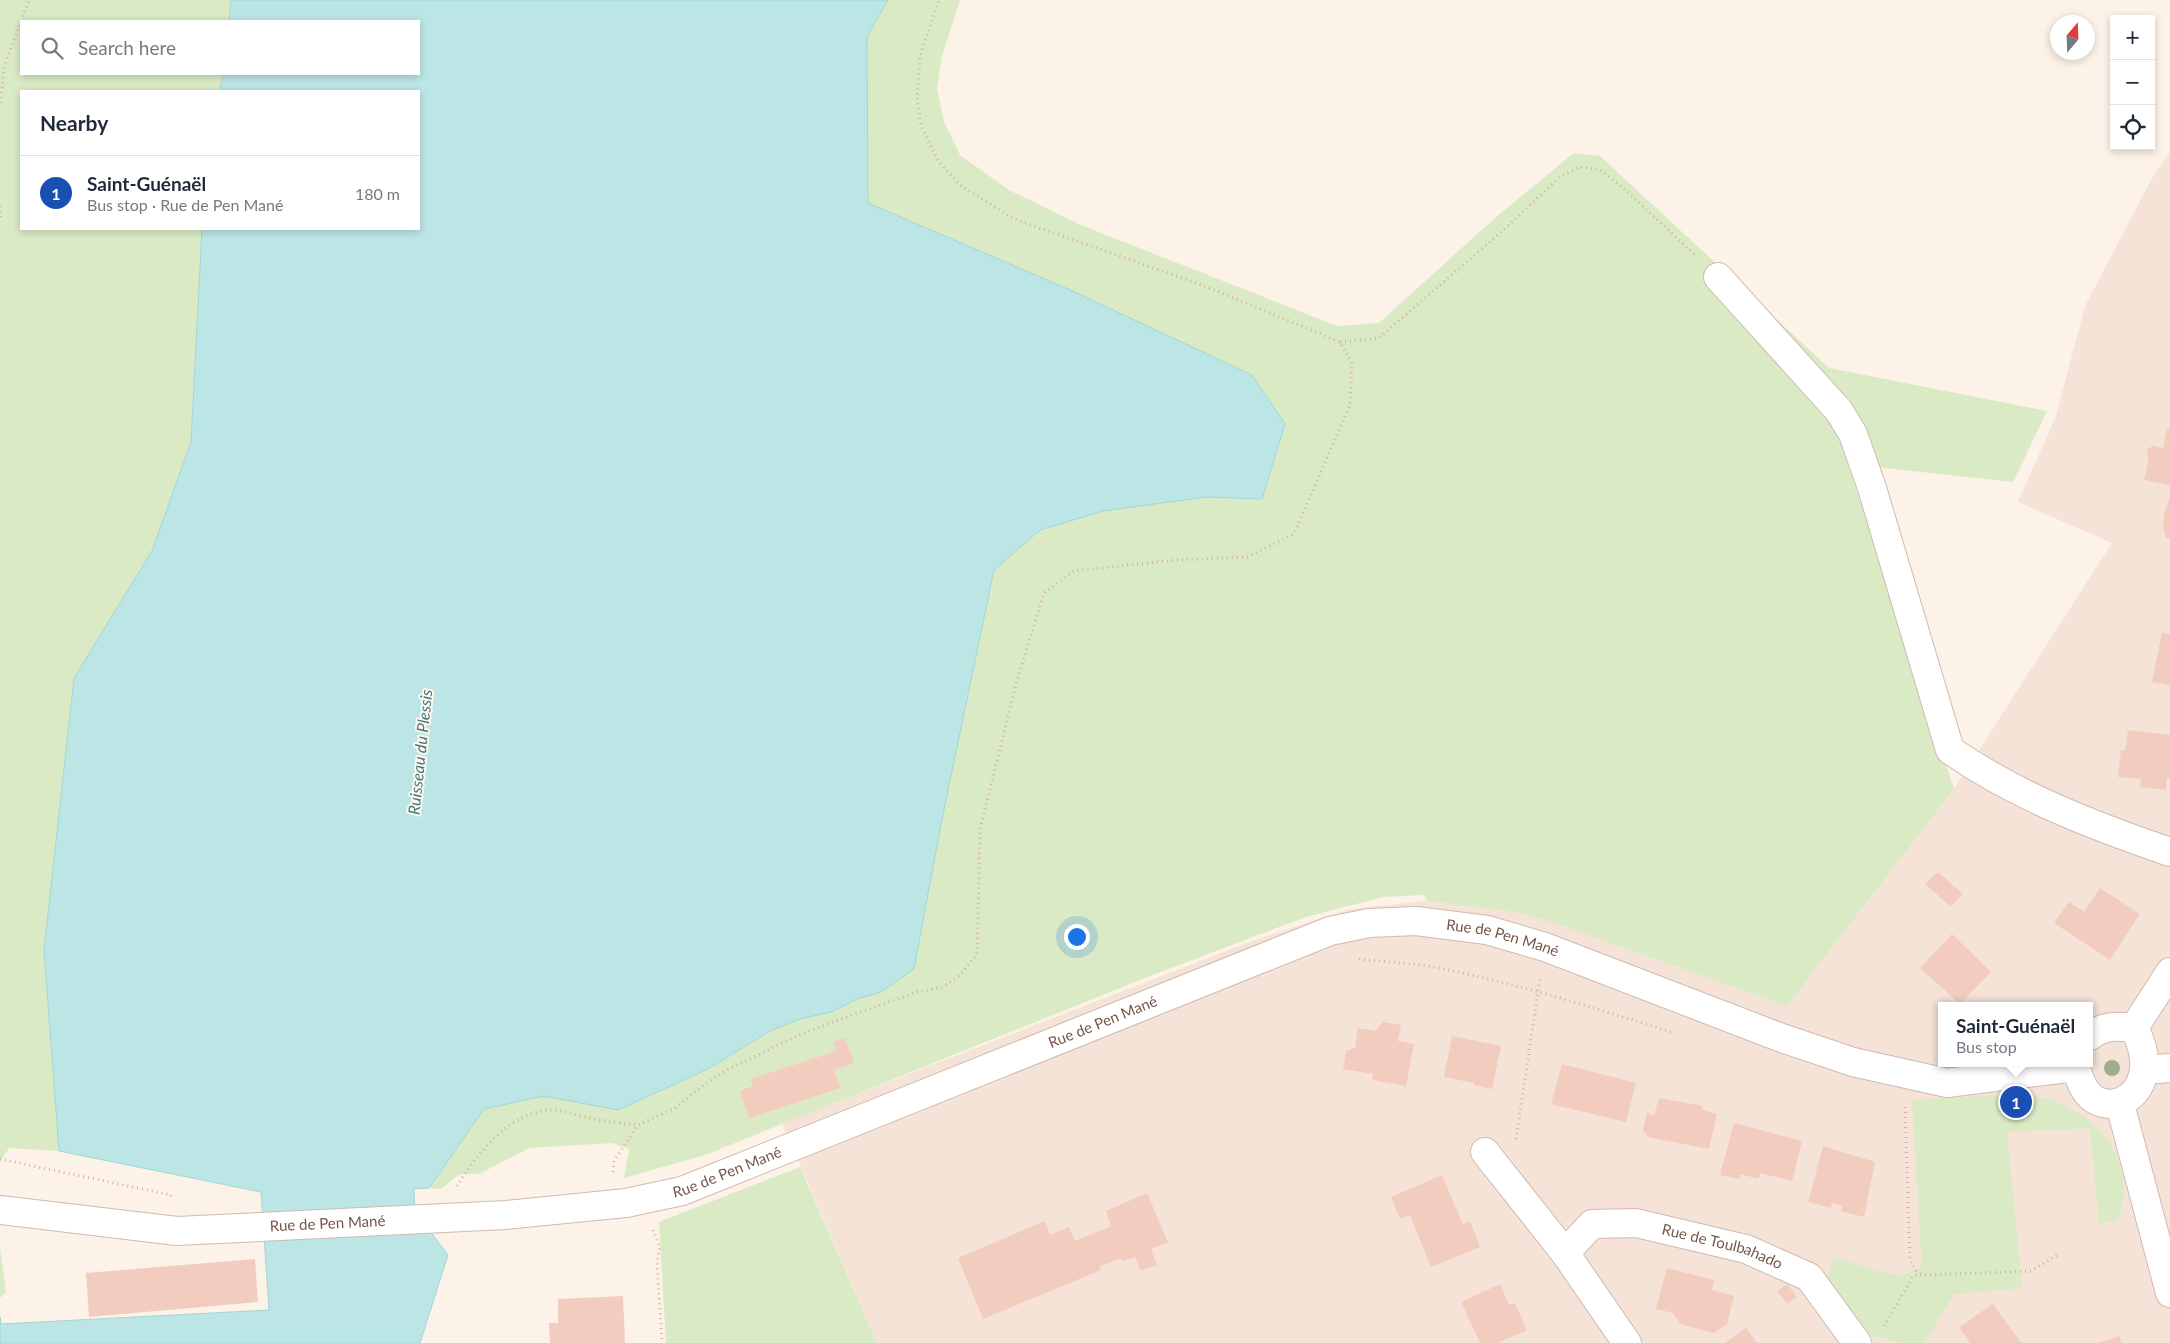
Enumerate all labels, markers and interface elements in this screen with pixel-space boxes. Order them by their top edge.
north arrow [2050,15,2095,60]
map controls [2110,15,2155,150]
button: + [2110,15,2155,60]
search box [20,20,420,75]
icon: search [38,34,66,62]
text: Search here [78,36,176,59]
button: − [2110,60,2155,105]
button: locate [2110,105,2155,150]
text: Nearby [40,110,108,135]
text: Saint-Guénaël [87,172,206,195]
text: 1 [51,184,61,203]
text: 180 m [355,184,400,203]
text: Bus stop · Rue de Pen Mané [87,195,283,214]
water label: Ruisseau du Plessis [403,688,436,815]
street label: Rue de Pen Mané [1445,915,1562,960]
your location [1064,924,1090,950]
street label: Rue de Pen Mané [1045,991,1160,1051]
popup [1938,1002,2093,1067]
text: Saint-Guénaël [1956,1014,2075,1037]
text: Bus stop [1956,1037,2017,1056]
pin: 1 [2000,1083,2032,1121]
street label: Rue de Pen Mané [671,1142,784,1201]
street label: Rue de Pen Mané [269,1211,386,1234]
street label: Rue de Toulbahado [1660,1219,1786,1272]

